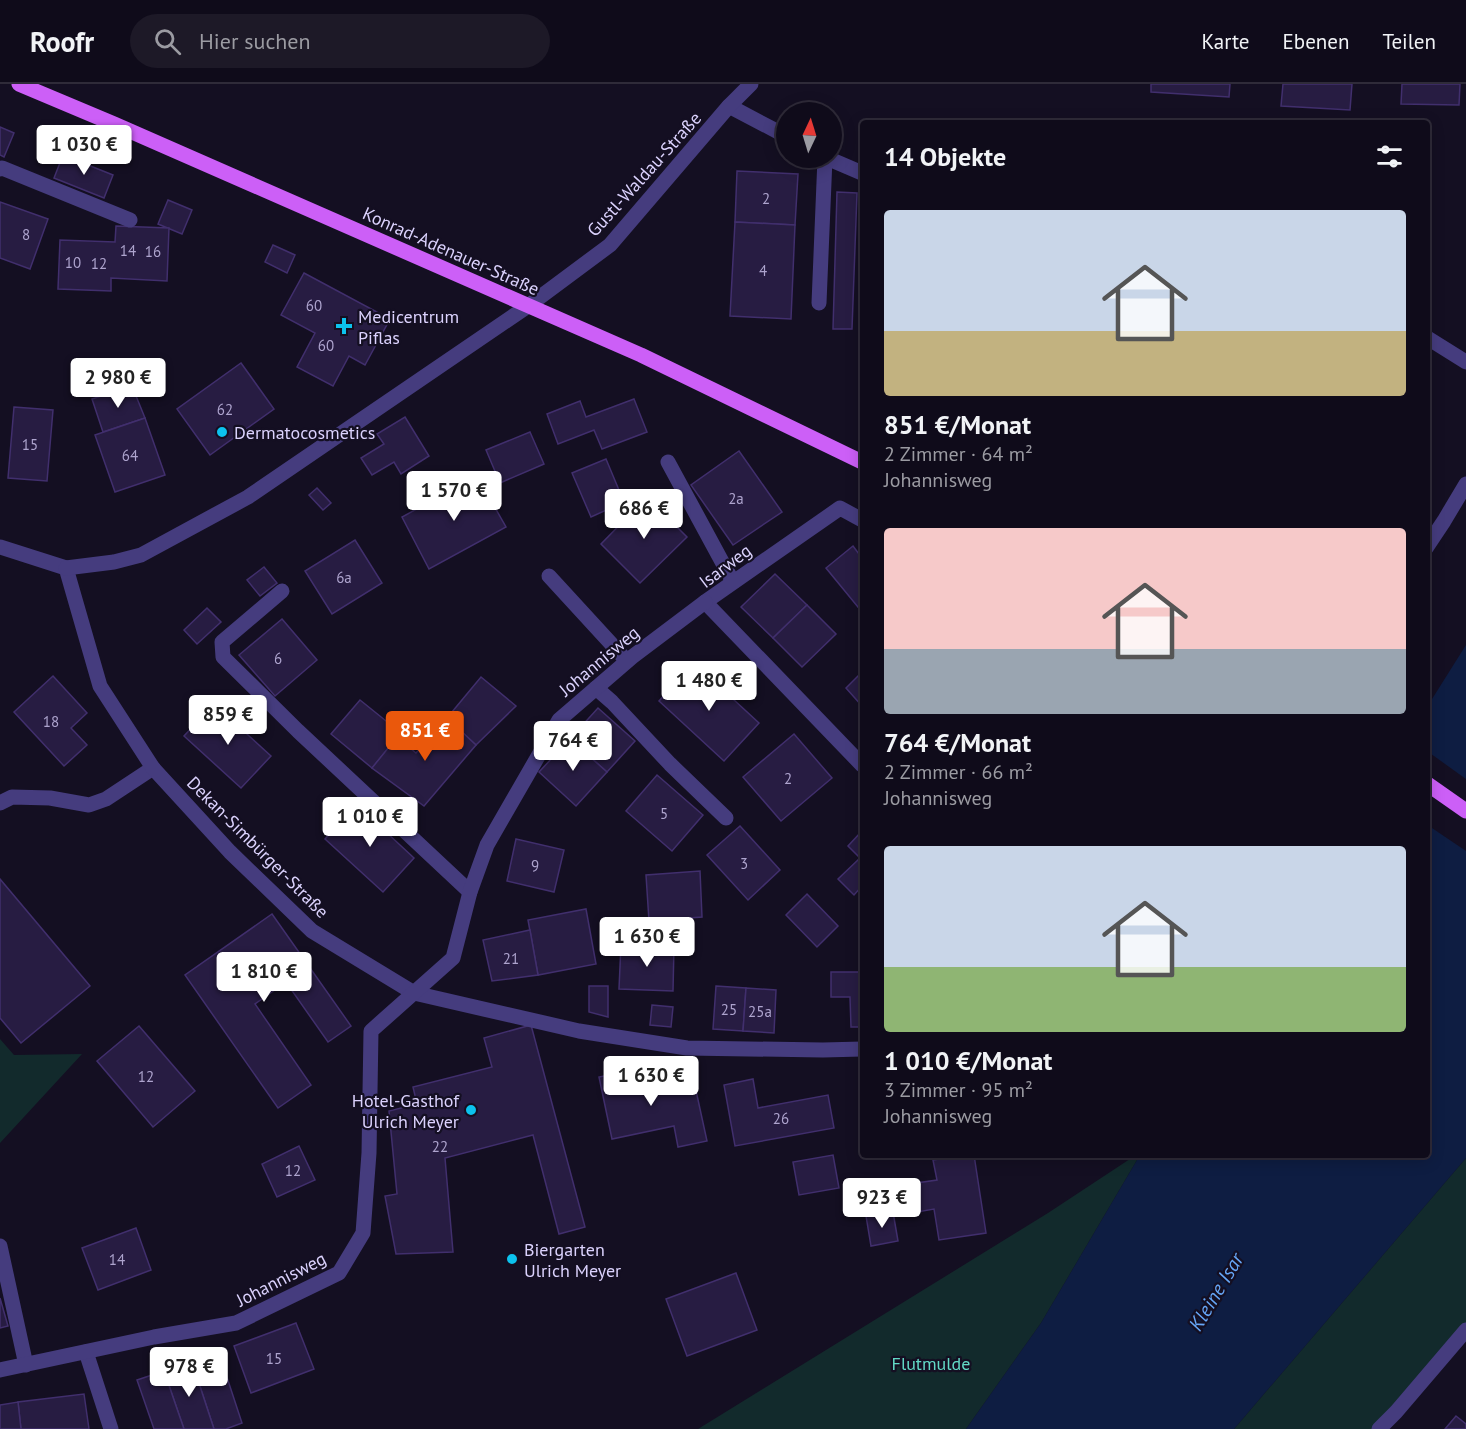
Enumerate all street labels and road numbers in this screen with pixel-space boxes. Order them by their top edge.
street label: Gustl-Waldau-Straße [582,107,706,241]
street label: Konrad-Adenauer-Straße [359,202,543,300]
street label: Isarweg [694,539,756,593]
street label: Johannisweg [554,621,644,702]
street label: Dekan-Simbürger-Straße [182,771,334,923]
street label: Johannisweg [231,1247,330,1312]

